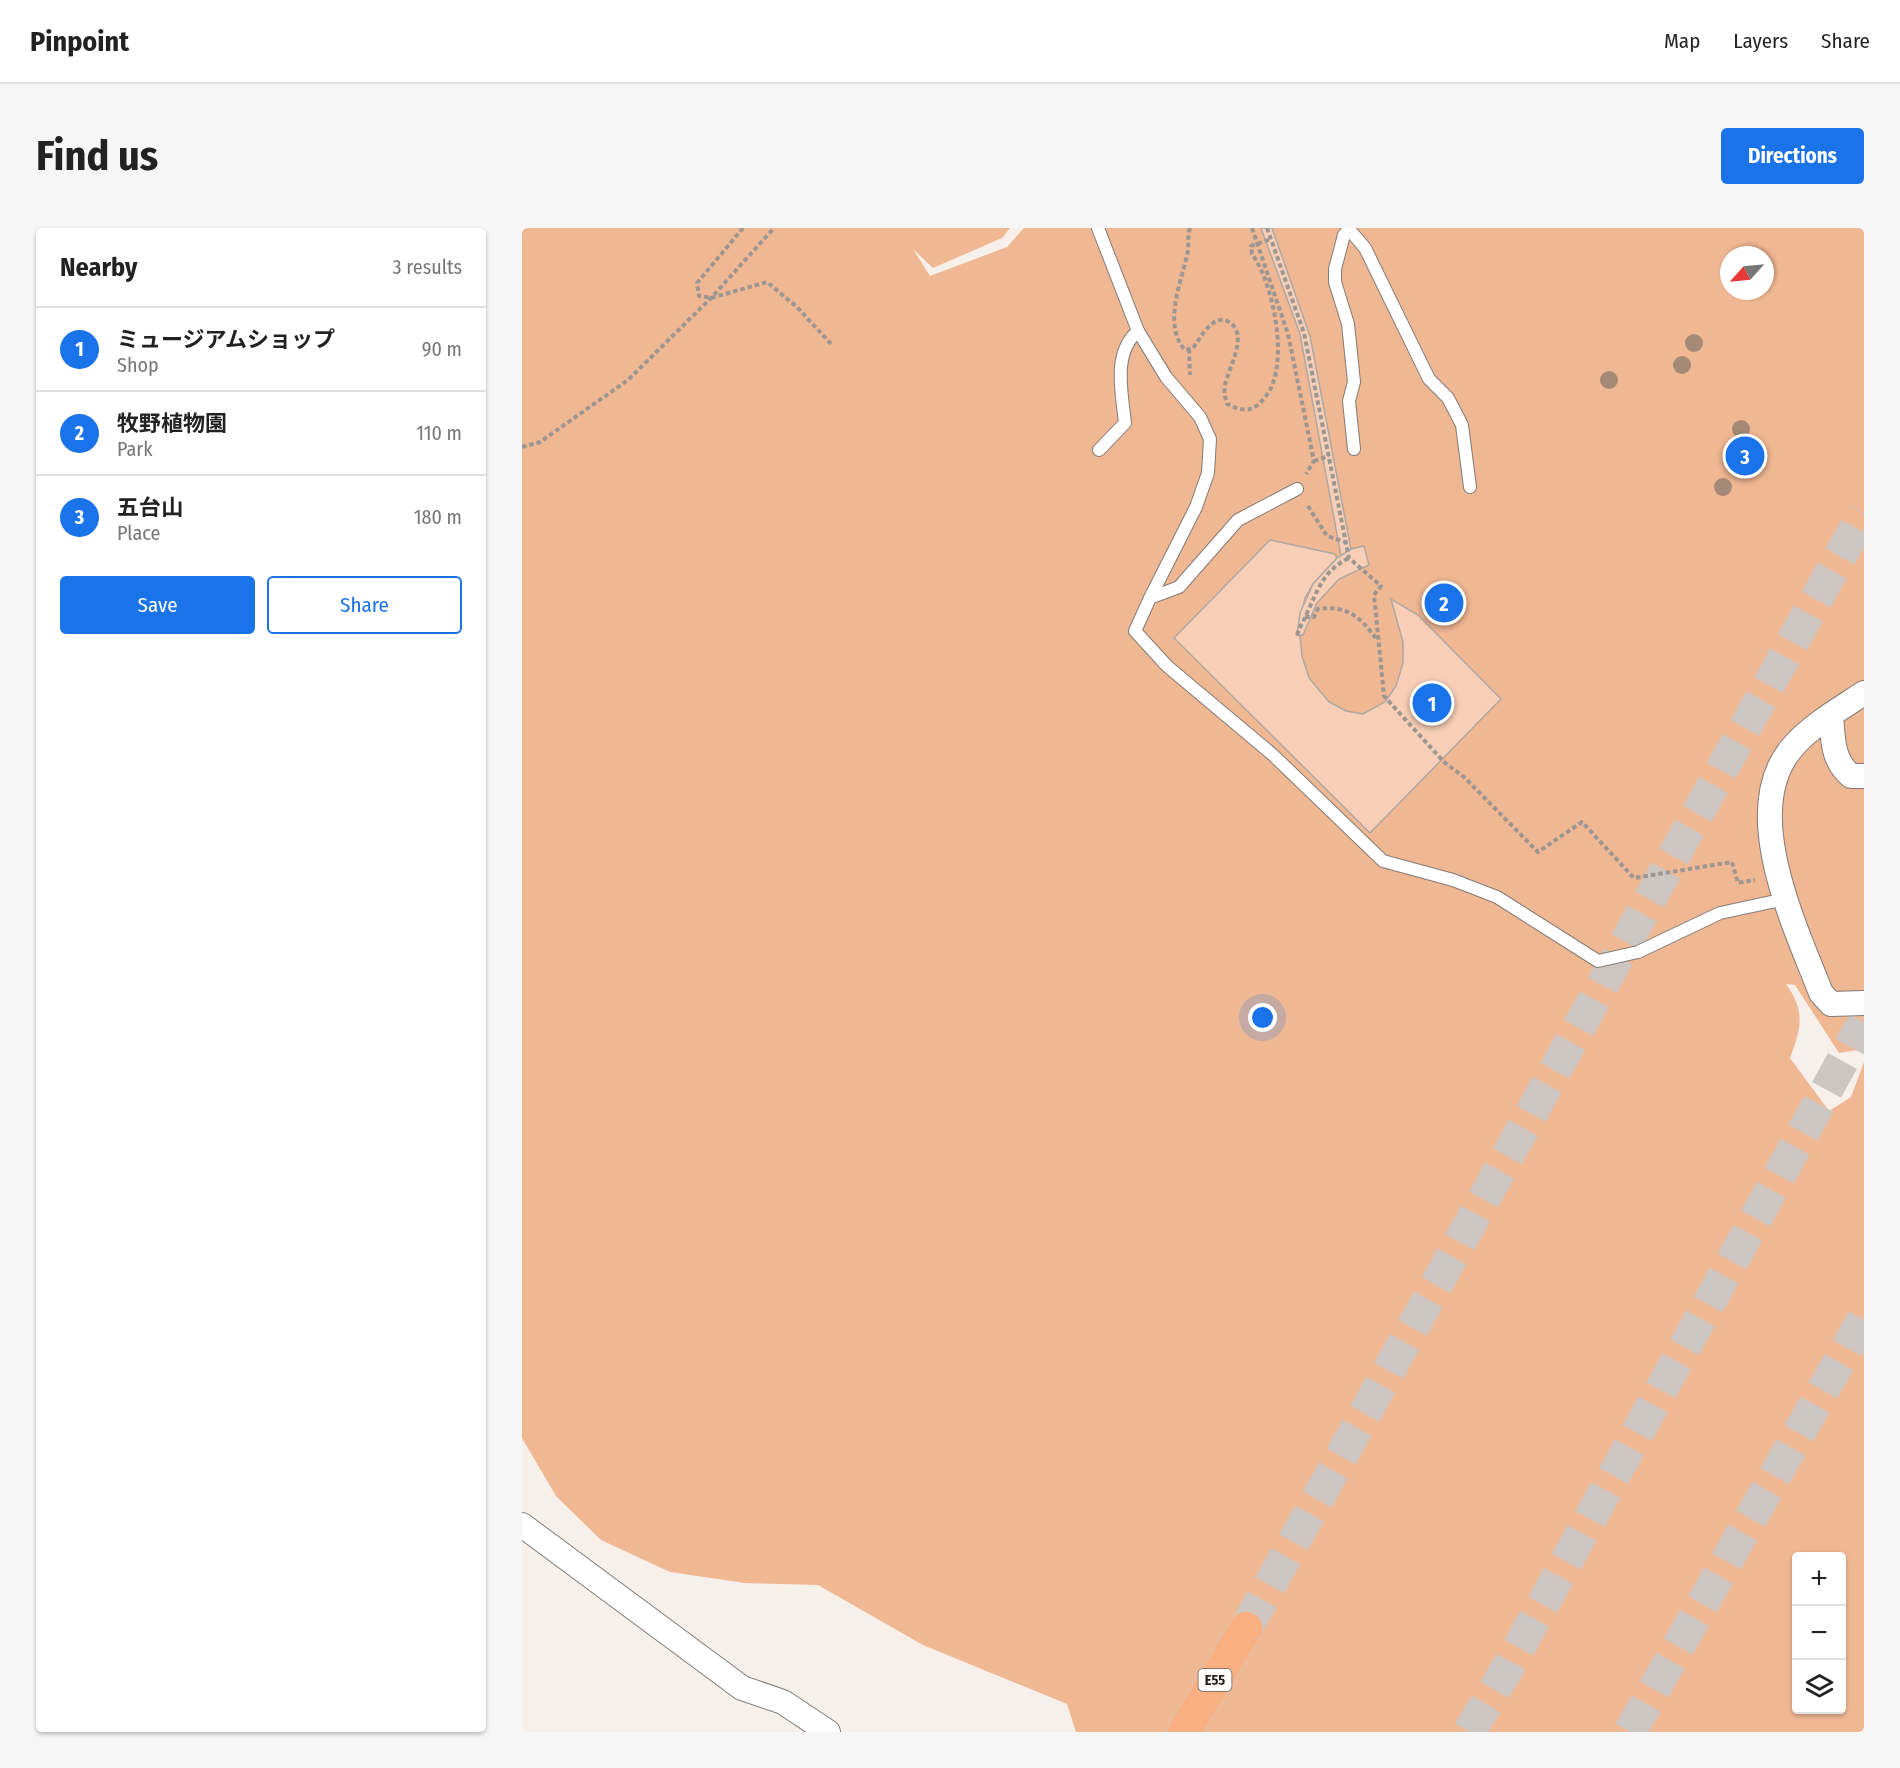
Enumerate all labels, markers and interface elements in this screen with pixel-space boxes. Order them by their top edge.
text: Pinpoint [30,25,129,58]
text: Map [1664,28,1700,54]
text: Layers [1733,28,1788,54]
text: Share [1821,28,1870,54]
button: Directions [1721,128,1864,184]
text: Find us [36,131,158,181]
north arrow [1720,246,1774,300]
text: Nearby [60,252,137,283]
text: 3 results [393,255,462,279]
text: ミュージアムショップ [117,326,335,353]
text: 1 [75,337,84,361]
text: 90 m [422,337,462,361]
text: Shop [117,353,159,377]
text: 牧野植物園 [117,410,227,437]
text: 2 [75,421,84,445]
text: 110 m [416,421,462,445]
pin: 3 [1726,434,1764,478]
text: Park [117,437,153,461]
text: 五台山 [117,494,183,521]
text: 3 [75,505,84,529]
text: 180 m [414,505,462,529]
text: Place [117,521,160,545]
button: Save [60,576,255,634]
button: Share [267,576,462,634]
pin: 2 [1424,580,1464,626]
pin: 1 [1412,680,1452,726]
your location [1248,1003,1277,1032]
map controls [1792,1552,1846,1714]
button: + [1792,1552,1846,1606]
button: − [1792,1606,1846,1660]
button: layers [1792,1660,1846,1714]
road number: E55 [1198,1669,1232,1691]

